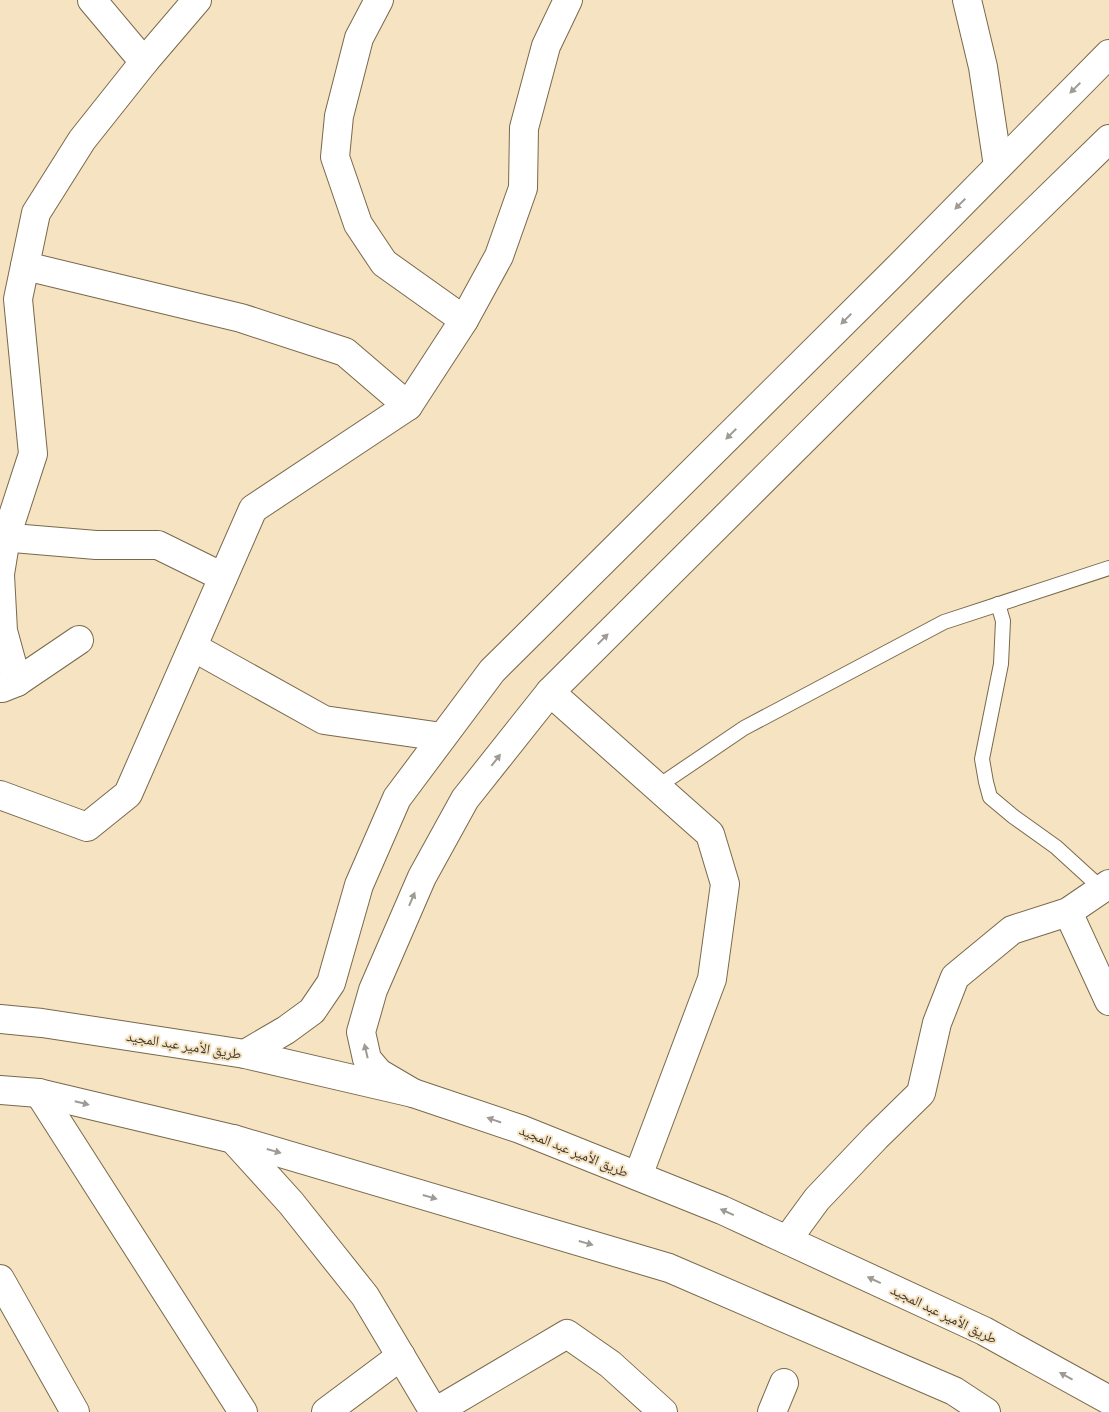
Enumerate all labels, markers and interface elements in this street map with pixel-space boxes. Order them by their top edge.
one-way arrow [1069,82,1081,94]
one-way arrow [955,198,967,210]
one-way arrow [840,313,852,325]
one-way arrow [725,427,737,439]
one-way arrow [597,633,609,645]
one-way arrow [490,754,501,767]
one-way arrow [409,892,417,906]
street label: طريق الأمير عبد المجيد [125,1025,243,1064]
one-way arrow [362,1044,370,1059]
one-way arrow [75,1099,90,1107]
one-way arrow [486,1116,501,1124]
street label: طريق الأمير عبد المجيد [516,1119,632,1182]
one-way arrow [266,1148,281,1156]
one-way arrow [422,1194,437,1202]
one-way arrow [720,1208,734,1216]
one-way arrow [578,1239,593,1247]
one-way arrow [867,1276,881,1284]
street label: طريق الأمير عبد المجيد [887,1279,1001,1349]
one-way arrow [1059,1372,1074,1380]

